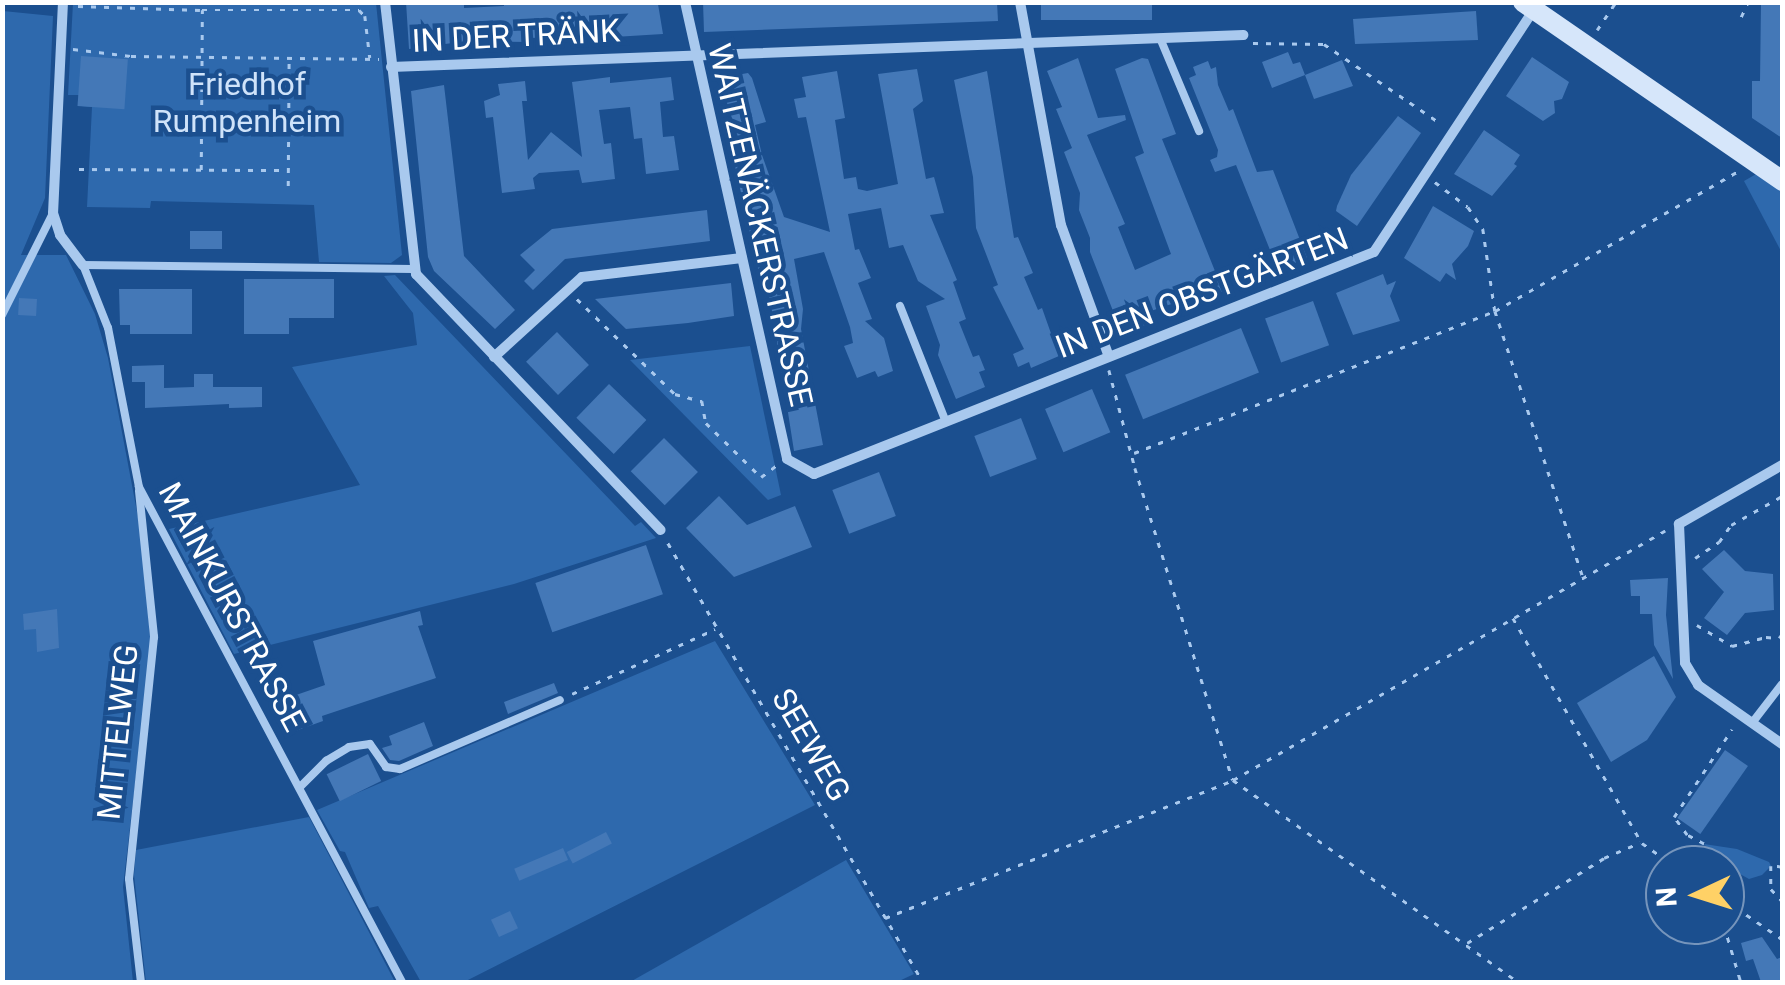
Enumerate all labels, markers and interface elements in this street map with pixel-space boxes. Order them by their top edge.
street label: IN DER TRÄNK [411,11,621,61]
street label: WAITZENÄCKERSTRASSE [700,40,820,410]
park label: Friedhof Rumpenheim [153,66,341,141]
street label: IN DEN OBSTGÄRTEN [1050,219,1354,367]
street label: MAINKURSTRASSE [150,476,314,738]
street label: MITTELWEG [90,642,146,822]
street label: SEEWEG [763,682,859,808]
north arrow [1645,845,1745,945]
text: N [1649,886,1684,908]

